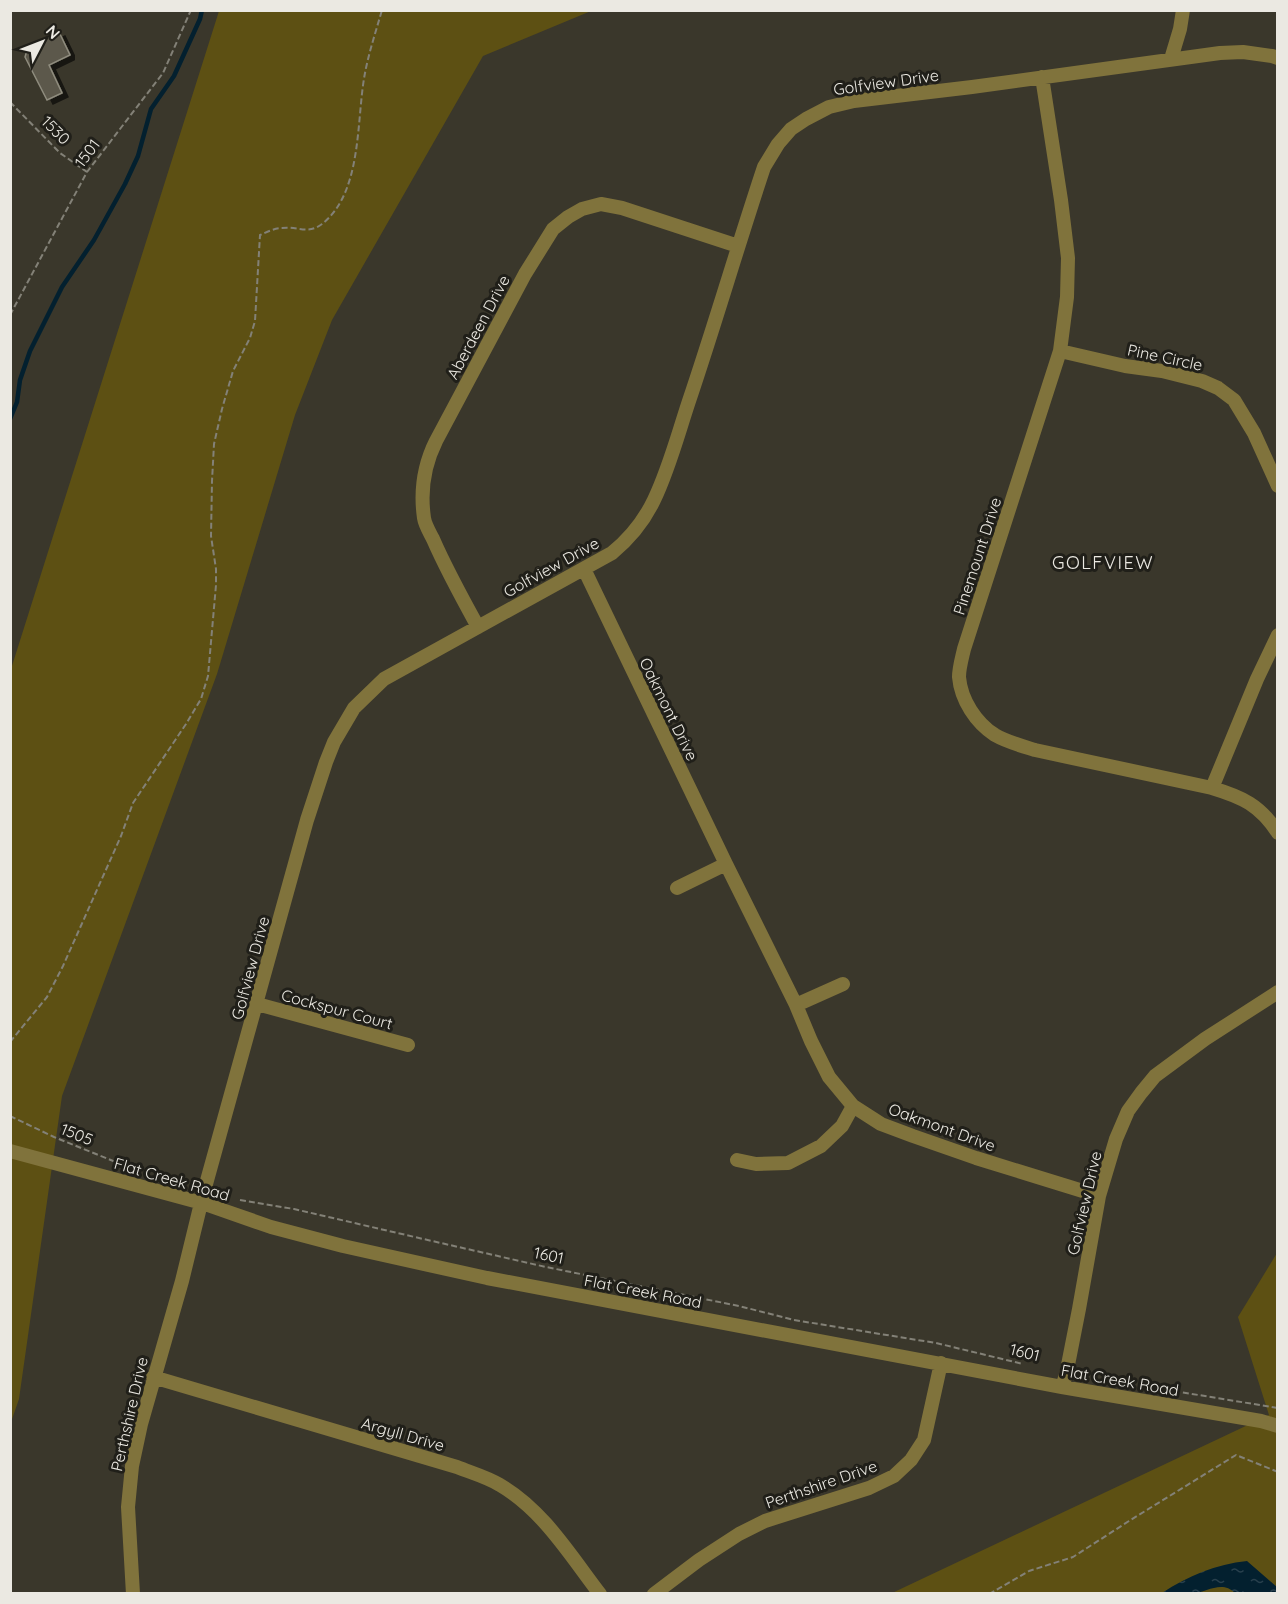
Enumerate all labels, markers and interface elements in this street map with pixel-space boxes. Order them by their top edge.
north arrow [12,12,72,72]
text: N [42,21,65,43]
street label: Golfview Drive [832,65,940,99]
street label: 1530 [37,111,75,149]
street label: 1501 [70,135,104,171]
street label: Aberdeen Drive [442,272,514,382]
street label: Pine Circle [1126,339,1204,375]
street label: Pinemount Drive [949,495,1005,617]
street label: Golfview Drive [500,533,602,601]
district label: GOLFVIEW [1052,551,1154,574]
street label: Oakmont Drive [635,654,703,764]
street label: Golfview Drive [227,914,273,1022]
street label: Cockspur Court [279,985,395,1033]
street label: Oakmont Drive [886,1098,998,1156]
street label: 1505 [58,1119,96,1149]
street label: Golfview Drive [1062,1149,1106,1257]
street label: Flat Creek Road [112,1153,232,1205]
street label: 1601 [532,1242,566,1268]
street label: Flat Creek Road [583,1270,703,1312]
street label: 1601 [1008,1339,1042,1365]
street label: Perthshire Drive [106,1355,152,1473]
street label: Flat Creek Road [1060,1360,1180,1400]
street label: Argyll Drive [359,1413,447,1455]
street label: Perthshire Drive [763,1456,879,1512]

